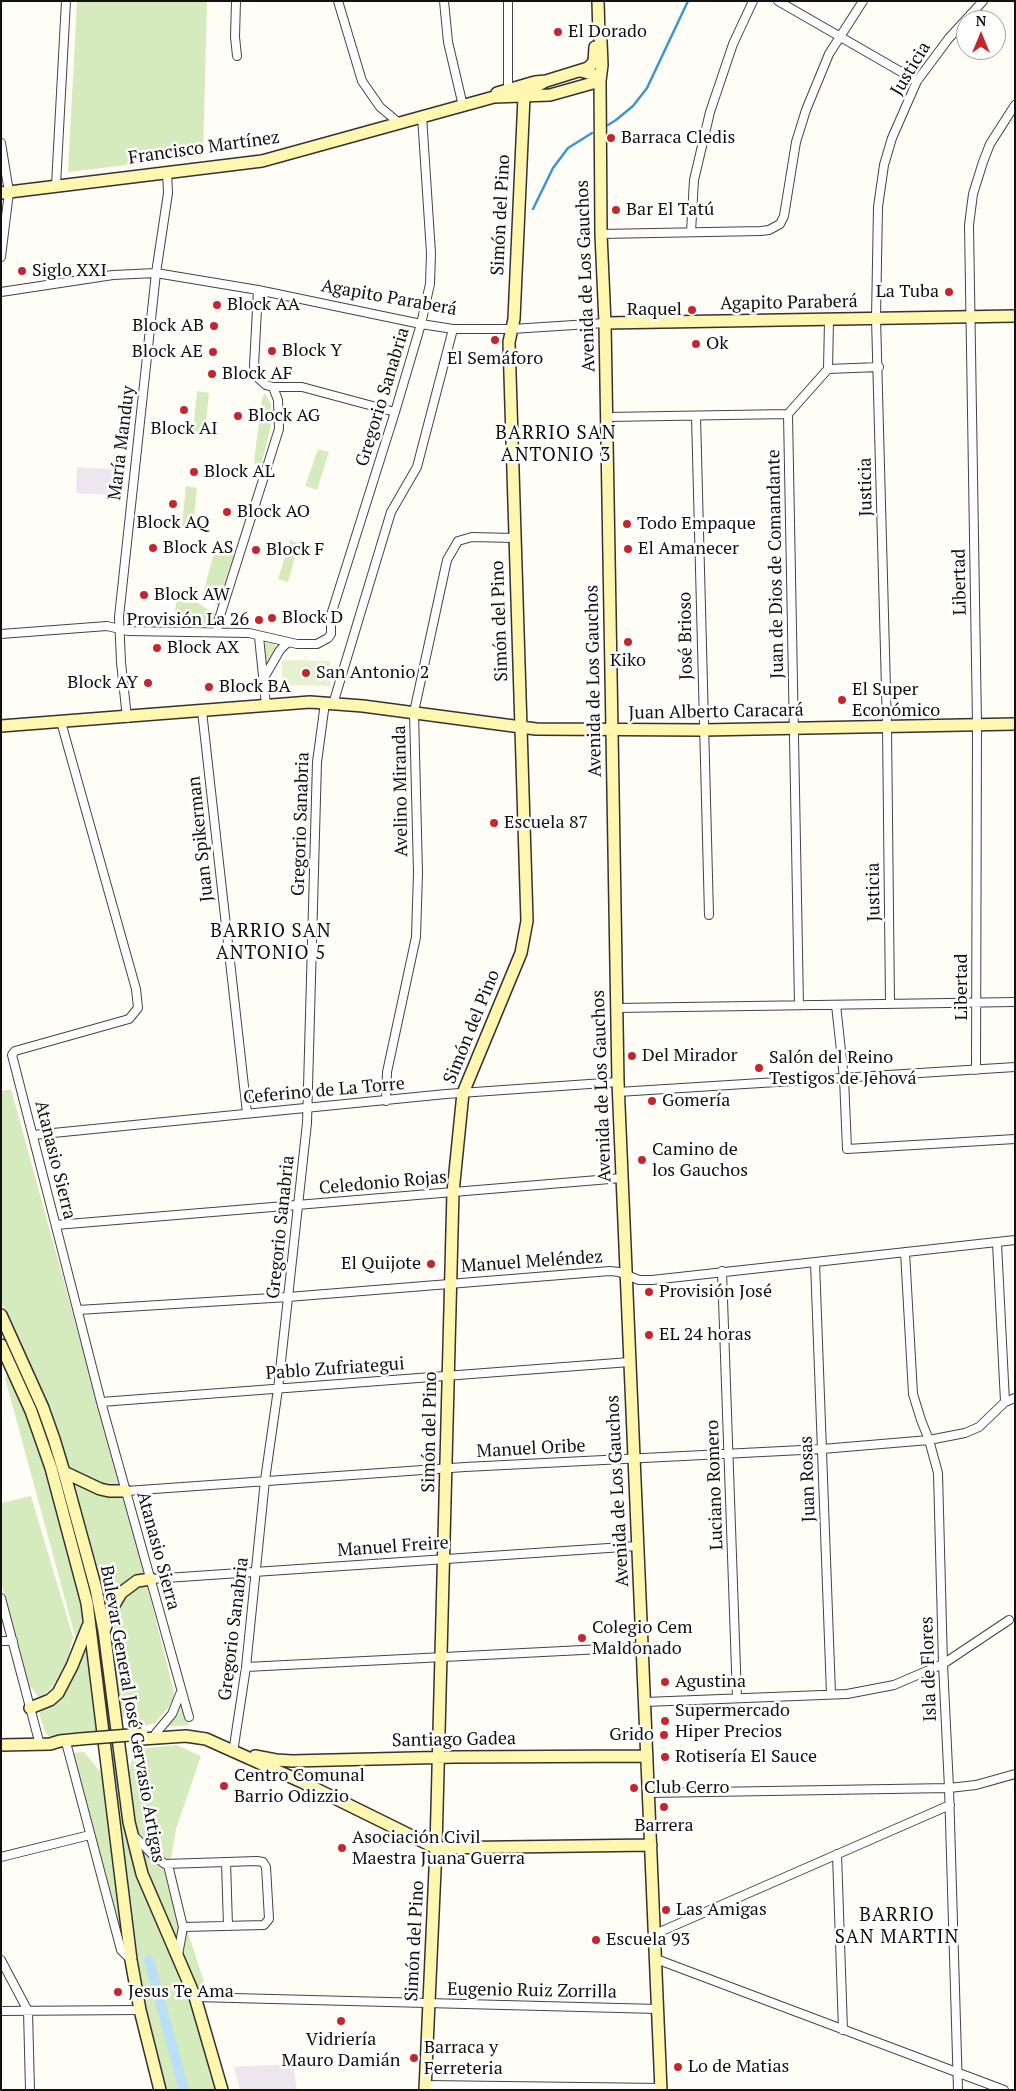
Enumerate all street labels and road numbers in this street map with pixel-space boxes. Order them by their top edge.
street label: Justicia [886,38,936,100]
street label: Francisco Martínez [127,127,281,169]
street label: Simón del Pino [487,154,515,276]
street label: Avenida de Los Gauchos [572,180,600,372]
street label: Agapito Paraberá [319,275,459,321]
street label: Agapito Paraberá [720,291,858,315]
street label: Gregorio Sanabria [352,325,414,469]
street label: María Manduy [104,384,140,502]
street label: Juan de Dios de Comandante [763,449,789,679]
street label: Justicia [855,457,877,517]
street label: Libertad [949,548,971,616]
street label: Simón del Pino [487,560,513,682]
street label: Avenida de Los Gauchos [582,585,606,777]
street label: José Brioso [674,592,698,680]
street label: Juan Alberto Caracará [628,700,804,724]
street label: Avelino Miranda [389,725,413,857]
street label: Gregorio Sanabria [288,752,314,896]
street label: Juan Spikerman [184,775,218,903]
street label: Justicia [863,862,885,922]
street label: Libertad [951,954,973,1020]
street label: Simón del Pino [439,967,505,1087]
street label: Avenida de Los Gauchos [588,990,616,1182]
street label: Ceferino de La Torre [242,1073,406,1109]
street label: Atanasio Sierra [30,1098,80,1222]
street label: Gregorio Sanabria [263,1154,299,1300]
street label: Celedonio Rojas [318,1167,448,1199]
street label: Manuel Meléndez [460,1246,604,1278]
street label: Pablo Zufriategui [265,1353,405,1385]
street label: Simón del Pino [418,1371,442,1493]
street label: Avenida de Los Gauchos [602,1394,634,1588]
street label: Luciano Romero [702,1419,728,1551]
street label: Manuel Oribe [476,1435,586,1463]
street label: Juan Rosas [796,1435,820,1523]
street label: Atanasio Sierra [132,1489,184,1613]
street label: Manuel Freire [337,1532,449,1562]
street label: Gregorio Sanabria [214,1556,254,1702]
street label: Bulevar General José Gervasio Artigas [95,1564,169,1864]
street label: Isla de Flores [916,1616,942,1722]
street label: Santiago Gadea [392,1728,516,1752]
street label: Simón del Pino [401,1880,429,2002]
street label: Eugenio Ruiz Zorrilla [447,1979,617,2003]

